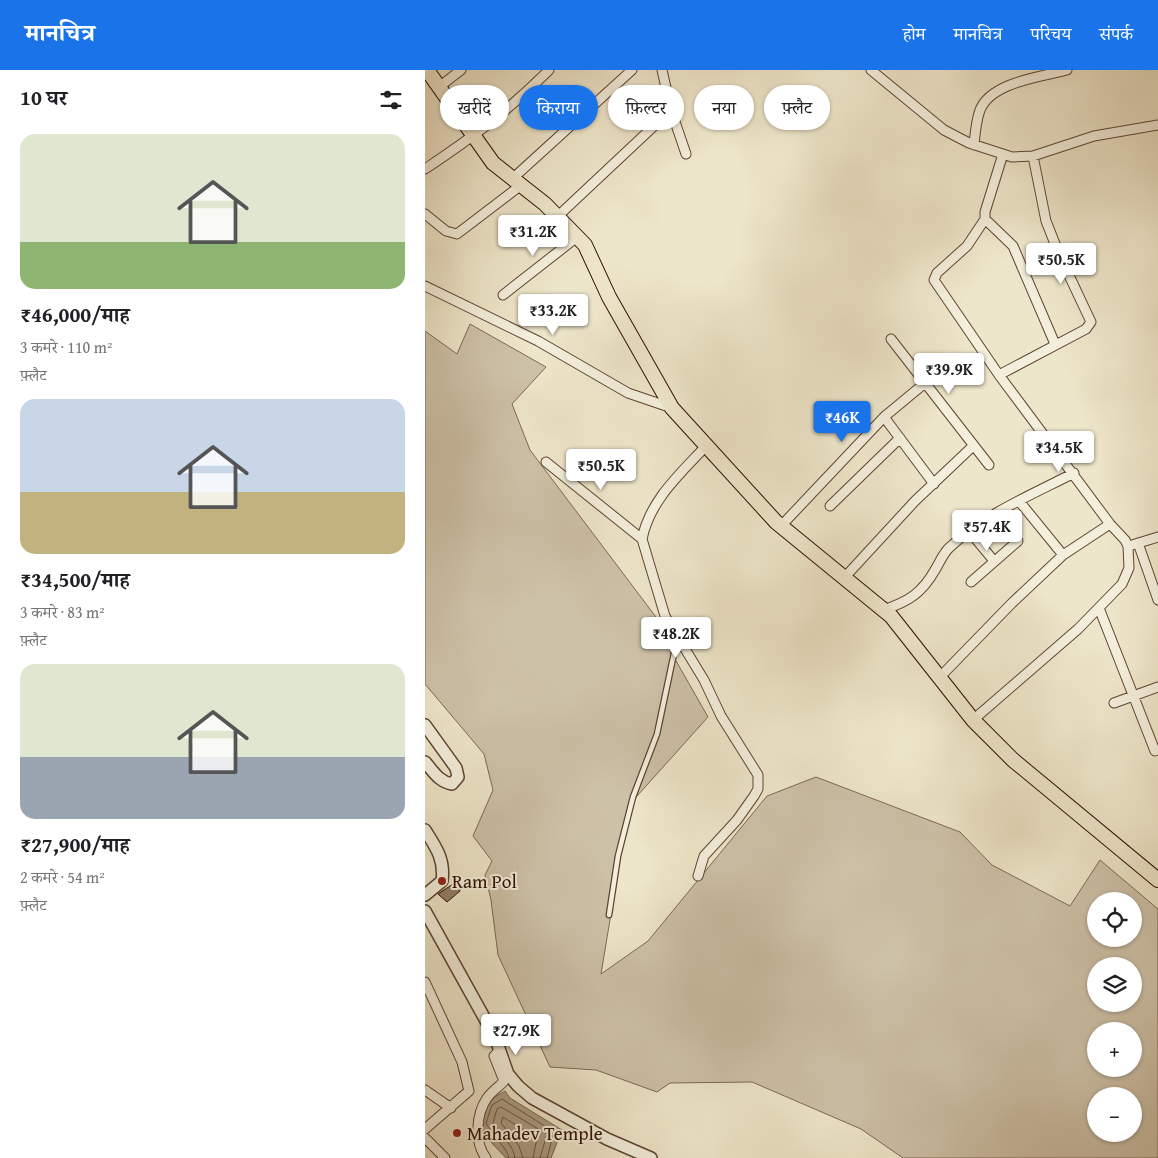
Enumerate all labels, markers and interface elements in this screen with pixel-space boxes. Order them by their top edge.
text: मानचित्र [25,15,95,50]
text: होम [903,20,926,47]
text: मानचित्र [954,20,1002,47]
text: परिचय [1030,20,1071,47]
text: संपर्क [1099,20,1133,47]
text: 10 घर [20,82,67,113]
chip: खरीदें [440,85,509,130]
chip: किराया [519,85,598,130]
chip: फ़िल्टर [608,85,684,130]
chip: नया [694,85,754,130]
chip: फ़्लैट [764,85,830,130]
icon: filters [377,86,405,114]
icon: home [168,167,258,257]
pin: ₹31.2K [492,214,574,257]
text: ₹31.2K [509,219,557,243]
pin: ₹50.5K [1020,242,1102,285]
text: ₹50.5K [1037,247,1085,271]
pin: ₹33.2K [512,294,594,336]
text: ₹33.2K [529,298,577,322]
text: ₹46,000/माह [20,299,130,330]
text: 3 कमरे · 110 m² [20,335,112,359]
pin: ₹39.9K [908,352,990,395]
text: ₹39.9K [925,357,973,381]
text: फ़्लैट [20,363,47,387]
pin: ₹46K [812,400,872,443]
text: ₹46K [825,405,859,429]
pin: ₹34.5K [1018,430,1100,473]
icon: home [168,432,258,522]
text: ₹34.5K [1035,435,1083,459]
pin: ₹50.5K [560,448,642,491]
text: ₹50.5K [577,453,625,477]
pin: ₹57.4K [946,510,1028,552]
text: ₹57.4K [963,514,1011,538]
text: ₹34,500/माह [20,564,130,595]
text: 3 कमरे · 83 m² [20,600,105,624]
pin: ₹48.2K [635,616,717,659]
text: ₹48.2K [652,621,700,645]
text: फ़्लैट [20,628,47,652]
icon: home [168,697,258,787]
text: ₹27,900/माह [20,829,130,860]
text: 2 कमरे · 54 m² [20,865,105,889]
place label: Ram Pol [452,867,517,895]
marker: Ram Pol [436,875,448,887]
map controls [1087,892,1142,1142]
button: locate [1087,892,1142,947]
text: फ़्लैट [20,893,47,917]
button: layers [1087,957,1142,1012]
pin: ₹27.9K [475,1014,557,1056]
text: ₹27.9K [492,1018,540,1042]
button: + [1087,1022,1142,1077]
button: − [1087,1087,1142,1142]
place label: Mahadev Temple [467,1119,603,1147]
marker: Mahadev Temple [451,1127,463,1139]

